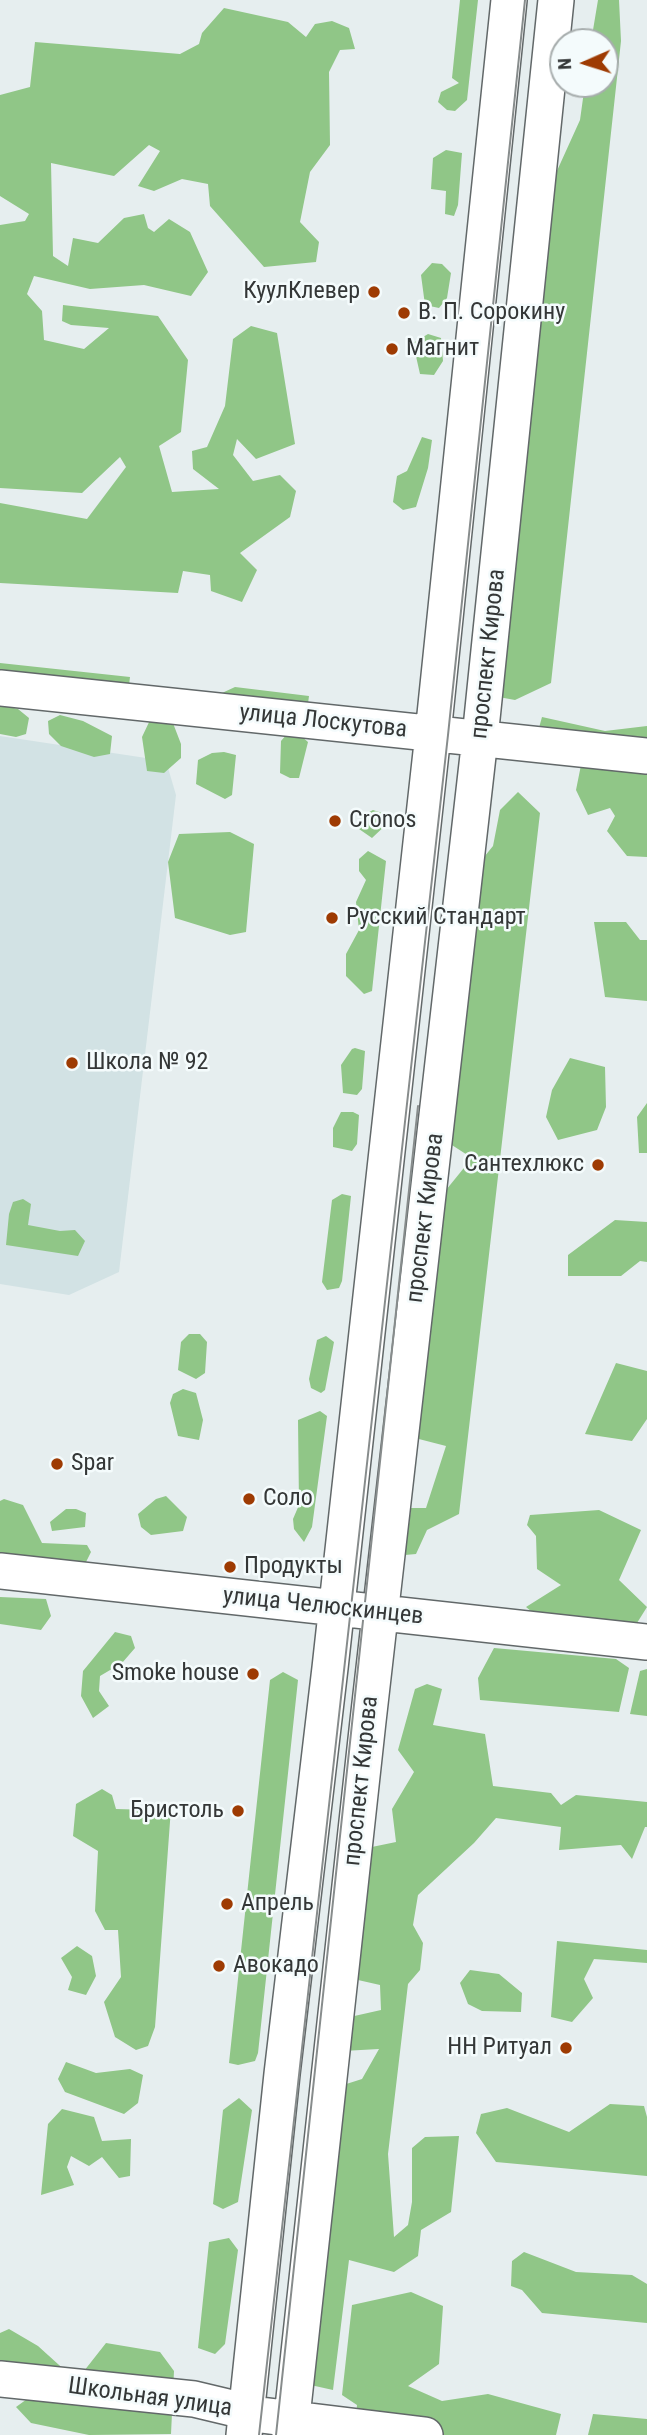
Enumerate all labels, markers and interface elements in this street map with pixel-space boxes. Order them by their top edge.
north arrow [549,28,619,98]
text: N [553,58,576,70]
place label: КуулКлевер [243,278,360,306]
marker: КуулКлевер [366,284,382,300]
place label: В. П. Сорокину [418,299,565,327]
marker: В. П. Сорокину [396,305,412,321]
place label: Магнит [406,335,479,363]
marker: Магнит [384,341,400,357]
street label: проспект Кирова [466,568,512,740]
street label: улица Лоскутова [238,699,408,745]
place label: Cronos [349,807,416,835]
marker: Cronos [327,813,343,829]
place label: Русский Стандарт [346,904,526,932]
marker: Русский Стандарт [324,910,340,926]
place label: Школа № 92 [86,1049,208,1077]
marker: Школа № 92 [64,1055,80,1071]
street label: проспект Кирова [401,1131,451,1305]
place label: Сантехлюкс [464,1151,584,1179]
marker: Сантехлюкс [590,1157,606,1173]
place label: Spar [71,1450,114,1478]
marker: Spar [49,1456,65,1472]
place label: Соло [263,1485,313,1513]
marker: Соло [241,1491,257,1507]
place label: Продукты [244,1553,343,1581]
marker: Продукты [222,1559,238,1575]
street label: улица Челюскинцев [221,1582,425,1632]
place label: Smoke house [112,1660,239,1688]
marker: Smoke house [245,1666,261,1682]
street label: проспект Кирова [339,1695,385,1867]
place label: Бристоль [130,1797,224,1825]
marker: Бристоль [230,1803,246,1819]
place label: Апрель [241,1890,314,1918]
marker: Апрель [219,1896,235,1912]
place label: Авокадо [233,1952,319,1980]
marker: Авокадо [211,1958,227,1974]
place label: НН Ритуал [447,2034,552,2062]
marker: НН Ритуал [558,2040,574,2056]
street label: Школьная улица [66,2372,234,2424]

